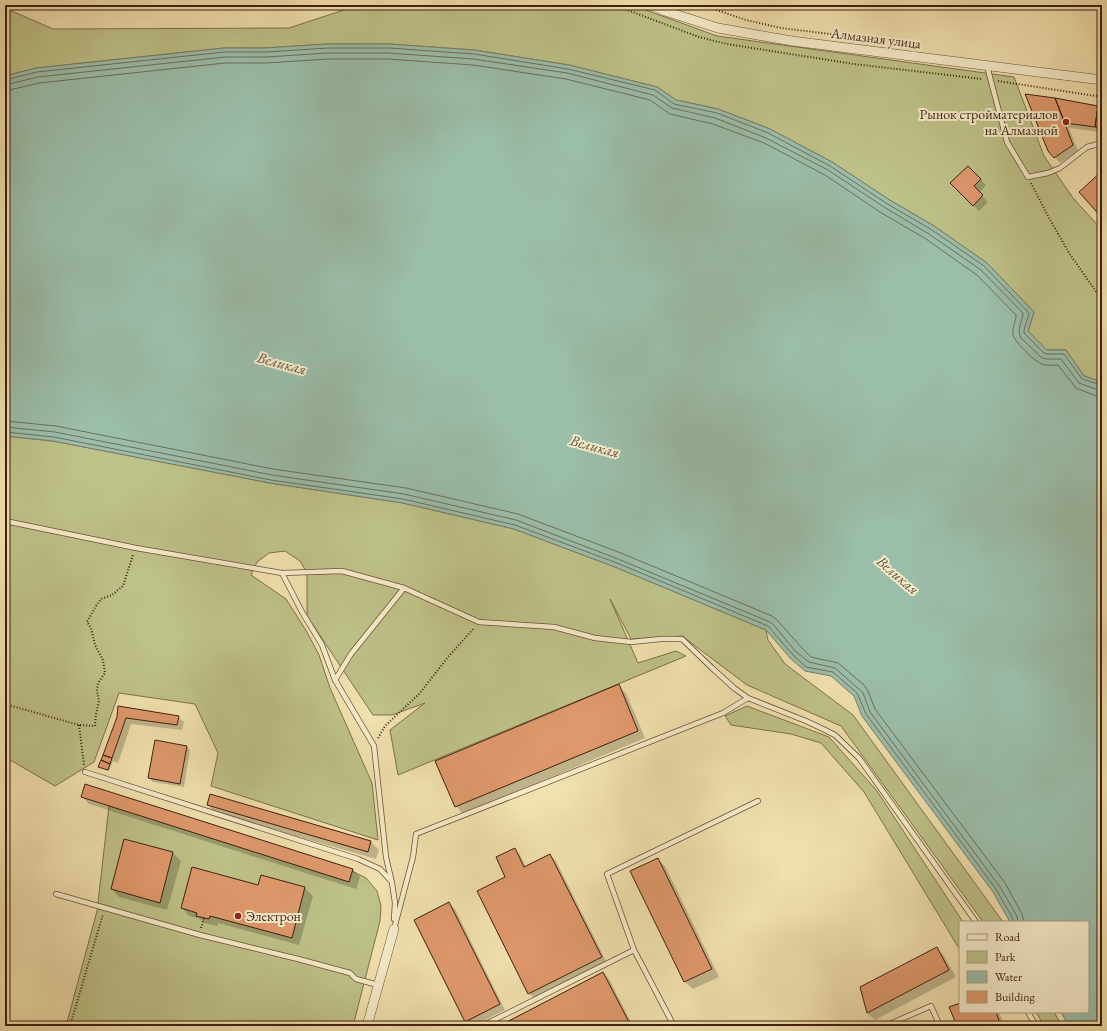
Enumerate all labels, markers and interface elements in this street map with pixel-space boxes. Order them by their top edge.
street label: Алмазная улица [829,23,922,53]
place label: Рынок стройматериалов на Алмазной [920,105,1059,139]
marker: Рынок стройматериалов на Алмазной [1061,117,1071,127]
water label: Великая [254,347,309,379]
water label: Великая [567,430,622,462]
water label: Великая [872,551,923,599]
place label: Электрон [246,907,301,925]
marker: Электрон [233,911,243,921]
legend [959,921,1089,1013]
text: Road [995,929,1021,945]
text: Park [995,949,1016,965]
text: Water [995,969,1022,985]
text: Building [995,989,1036,1005]

